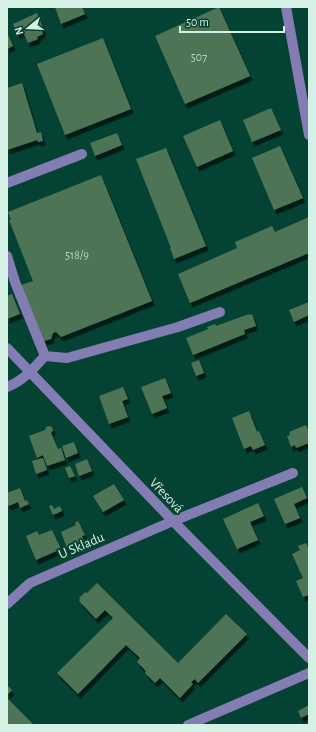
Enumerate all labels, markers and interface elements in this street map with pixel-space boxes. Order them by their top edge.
north arrow [8,8,48,48]
scale bar [180,8,284,34]
text: 50 m [186,16,209,28]
text: N [13,26,25,36]
house number: 507 [191,51,207,63]
house number: 518/9 [65,249,89,261]
street label: Vřesová [147,476,186,516]
street label: U Skladu [56,530,106,562]

